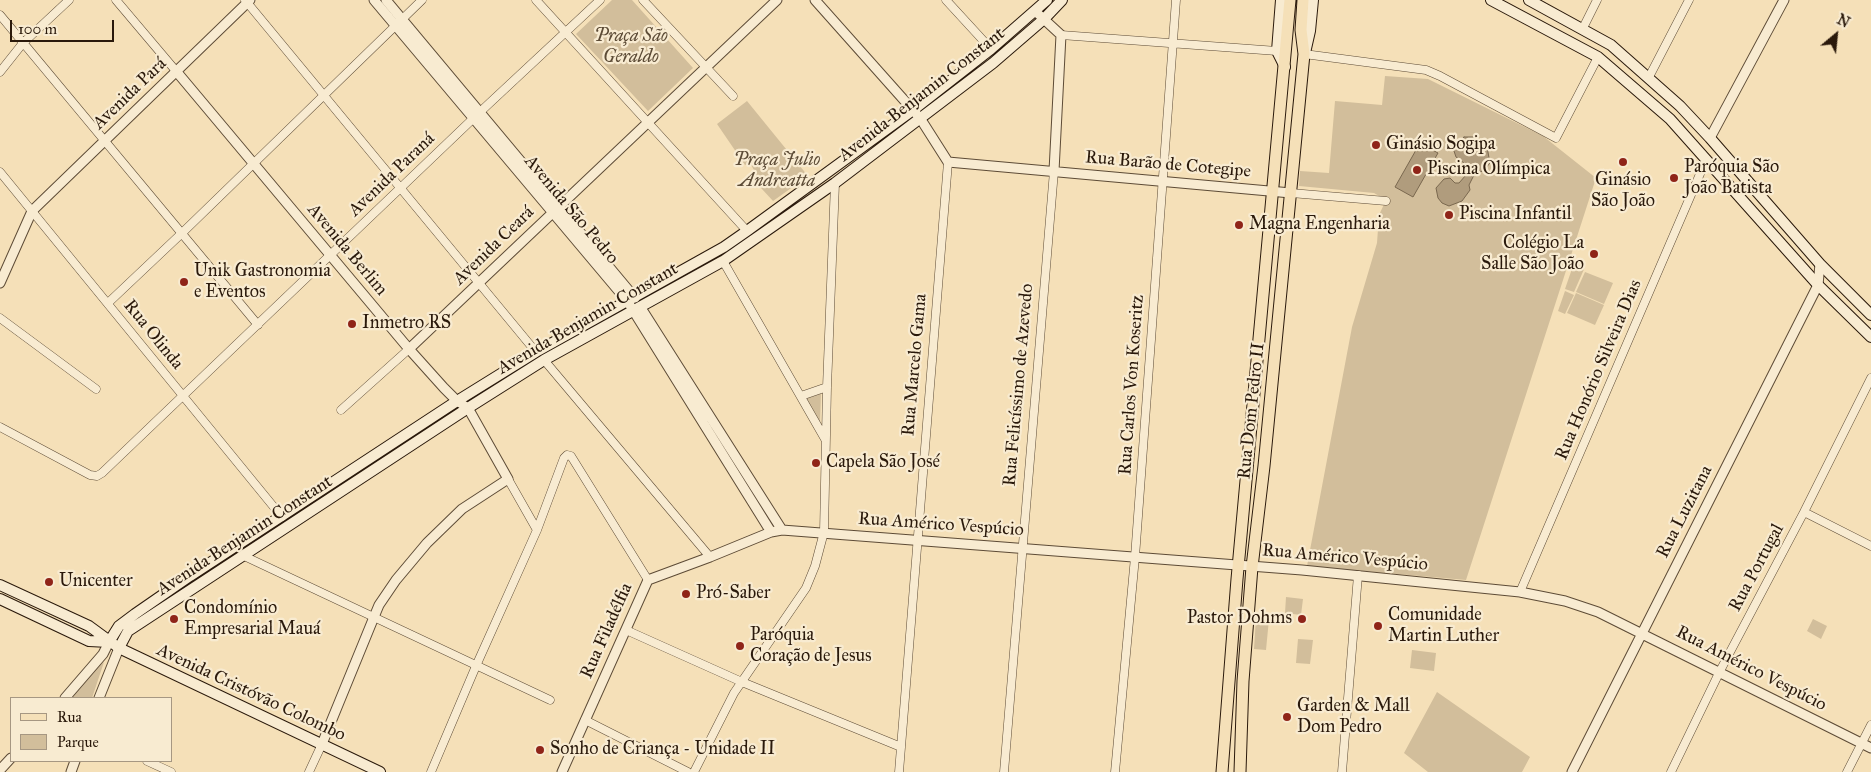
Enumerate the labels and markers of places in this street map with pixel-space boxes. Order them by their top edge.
place label: Ginásio Sogipa [1386,134,1495,156]
marker: Ginásio Sogipa [1370,139,1382,151]
marker: Ginásio São João [1617,156,1629,168]
place label: Paróquia São João Batista [1684,157,1779,200]
place label: Piscina Olímpica [1427,159,1550,181]
marker: Piscina Olímpica [1411,164,1423,176]
place label: Ginásio São João [1591,170,1655,212]
marker: Paróquia São João Batista [1668,172,1680,184]
place label: Piscina Infantil [1459,204,1572,226]
marker: Piscina Infantil [1443,209,1455,221]
place label: Magna Engenharia [1249,214,1390,236]
marker: Magna Engenharia [1233,219,1245,231]
place label: Colégio La Salle São João [1481,233,1584,276]
marker: Colégio La Salle São João [1588,248,1600,260]
place label: Unik Gastronomia e Eventos [194,261,331,304]
marker: Unik Gastronomia e Eventos [178,276,190,288]
place label: Inmetro RS [362,313,451,335]
marker: Inmetro RS [346,318,358,330]
place label: Capela São José [826,452,940,474]
marker: Capela São José [810,457,822,469]
place label: Unicenter [59,571,133,593]
marker: Unicenter [43,576,55,588]
place label: Pró-Saber [696,583,770,605]
marker: Pró-Saber [680,588,692,600]
place label: Condomínio Empresarial Mauá [184,598,321,640]
place label: Comunidade Martin Luther [1388,605,1499,648]
place label: Pastor Dohms [1187,608,1292,630]
marker: Condomínio Empresarial Mauá [168,613,180,625]
marker: Pastor Dohms [1296,613,1308,625]
marker: Comunidade Martin Luther [1372,620,1384,632]
place label: Paróquia Coração de Jesus [750,625,872,668]
marker: Paróquia Coração de Jesus [734,640,746,652]
place label: Garden & Mall Dom Pedro [1297,696,1410,739]
marker: Garden & Mall Dom Pedro [1281,711,1293,723]
place label: Sonho de Criança - Unidade II [550,739,775,761]
marker: Sonho de Criança - Unidade II [534,744,546,756]

